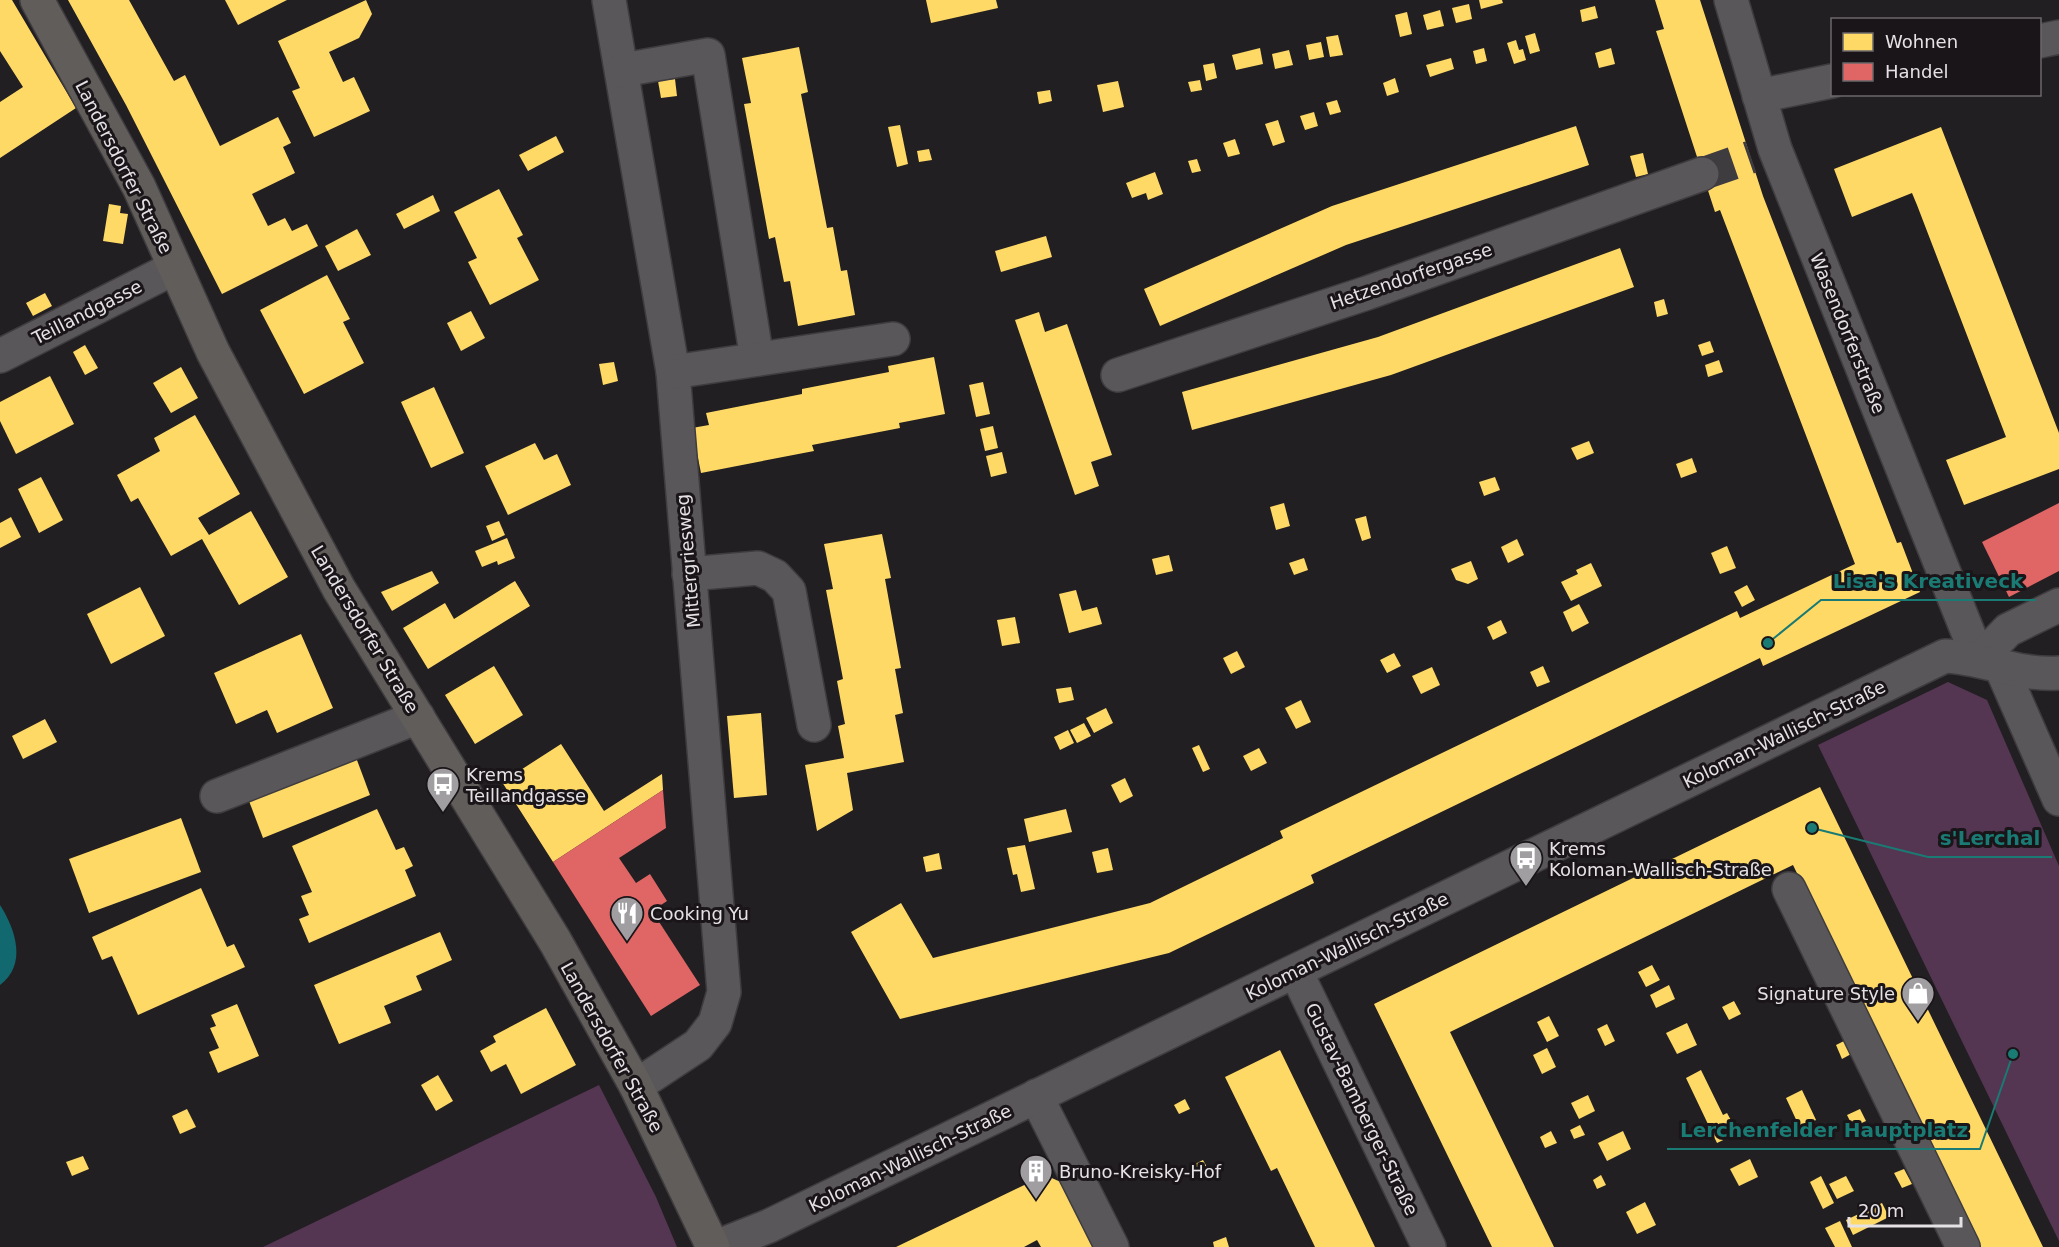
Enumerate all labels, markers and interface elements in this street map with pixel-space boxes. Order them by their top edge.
legend [1831,18,2041,96]
text: Wohnen [1885,31,1958,52]
text: Handel [1885,61,1948,82]
street label: Landersdorfer Straße [71,77,177,257]
street label: Hetzendorfergasse [1327,238,1495,314]
street label: Wasendorferstraße [1806,250,1890,416]
street label: Teillandgasse [28,275,145,349]
street label: Mittergriesweg [672,493,704,629]
street label: Landersdorfer Straße [307,542,423,716]
callout: Lisa's Kreativeck [1821,562,2036,600]
text: Lisa's Kreativeck [1833,569,2024,593]
street label: Koloman-Wallisch-Straße [1679,676,1889,792]
place label: Krems Teillandgasse [465,764,586,806]
bus stop icon: Krems Teillandgasse [425,766,461,813]
callout: s'Lerchal [1928,819,2052,857]
text: s'Lerchal [1940,826,2040,850]
place label: Krems Koloman-Wallisch-Straße [1549,838,1772,880]
bus stop icon: Krems Koloman-Wallisch-Straße [1508,840,1544,887]
street label: Koloman-Wallisch-Straße [1242,888,1452,1004]
restaurant icon: Cooking Yu [609,895,645,942]
place label: Cooking Yu [650,903,749,924]
street label: Landersdorfer Straße [556,958,668,1136]
shop icon: Signature Style [1900,975,1936,1022]
place label: Signature Style [1757,983,1895,1004]
street label: Gustav-Bamberger-Straße [1301,999,1423,1219]
street label: Koloman-Wallisch-Straße [805,1100,1015,1216]
callout: Lerchenfelder Hauptplatz [1667,1111,1980,1149]
text: Lerchenfelder Hauptplatz [1680,1118,1968,1142]
building icon: Bruno-Kreisky-Hof [1018,1153,1054,1200]
place label: Bruno-Kreisky-Hof [1059,1161,1222,1182]
scale bar [1849,1190,1962,1228]
text: 20 m [1858,1200,1904,1221]

